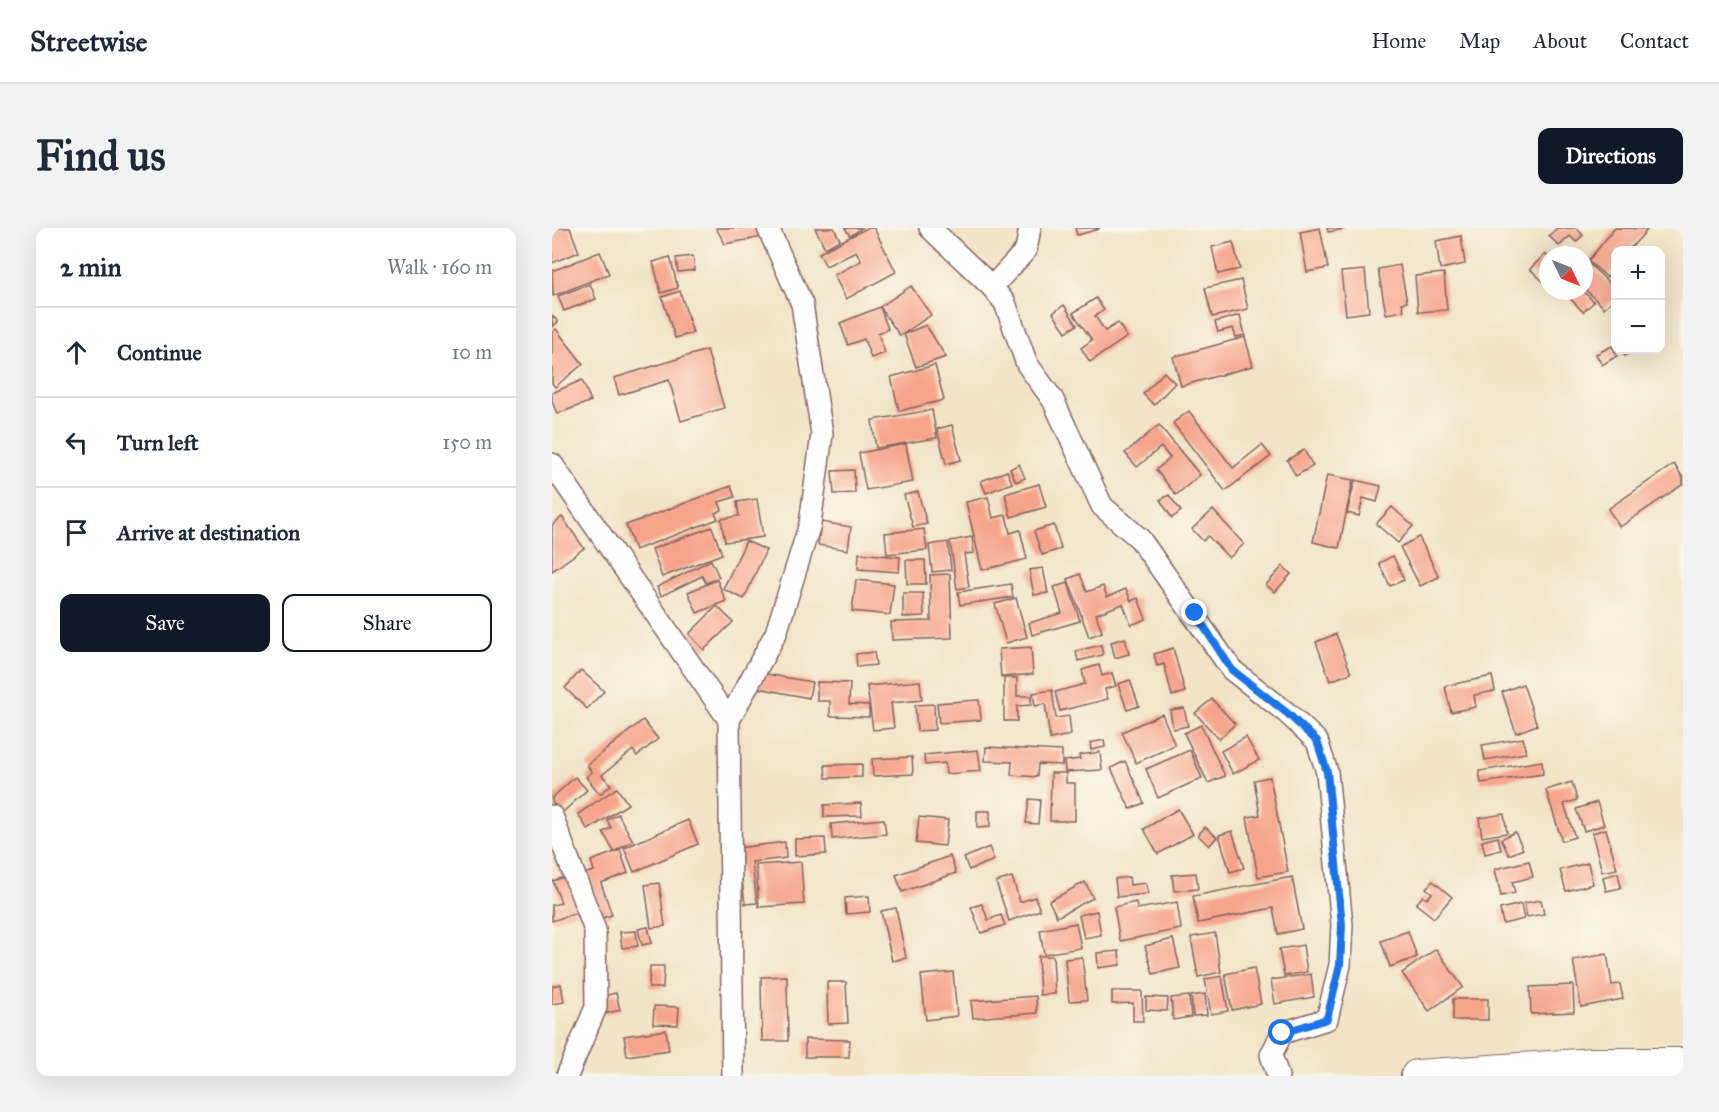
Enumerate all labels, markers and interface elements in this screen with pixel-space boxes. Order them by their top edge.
text: Streetwise [30,24,147,59]
text: Home [1371,28,1426,54]
text: Map [1459,28,1500,54]
text: About [1533,28,1587,54]
text: Contact [1620,28,1689,54]
button: Directions [1538,128,1683,184]
text: Find us [36,130,166,182]
north arrow [1539,246,1593,300]
map controls [1611,246,1665,354]
button: + [1611,246,1665,300]
text: 2 min [60,251,121,283]
text: Walk · 160 m [387,255,492,279]
button: − [1611,300,1665,354]
icon: ahead [60,336,93,369]
text: Continue [117,339,202,366]
text: 10 m [451,340,492,364]
icon: left [60,426,93,459]
text: Turn left [117,429,199,456]
text: 150 m [442,430,492,454]
icon: arrive [60,516,93,549]
text: Arrive at destination [117,519,300,546]
button: Save [60,594,270,652]
button: Share [282,594,492,652]
route end [1181,599,1207,625]
route start [1268,1019,1294,1045]

